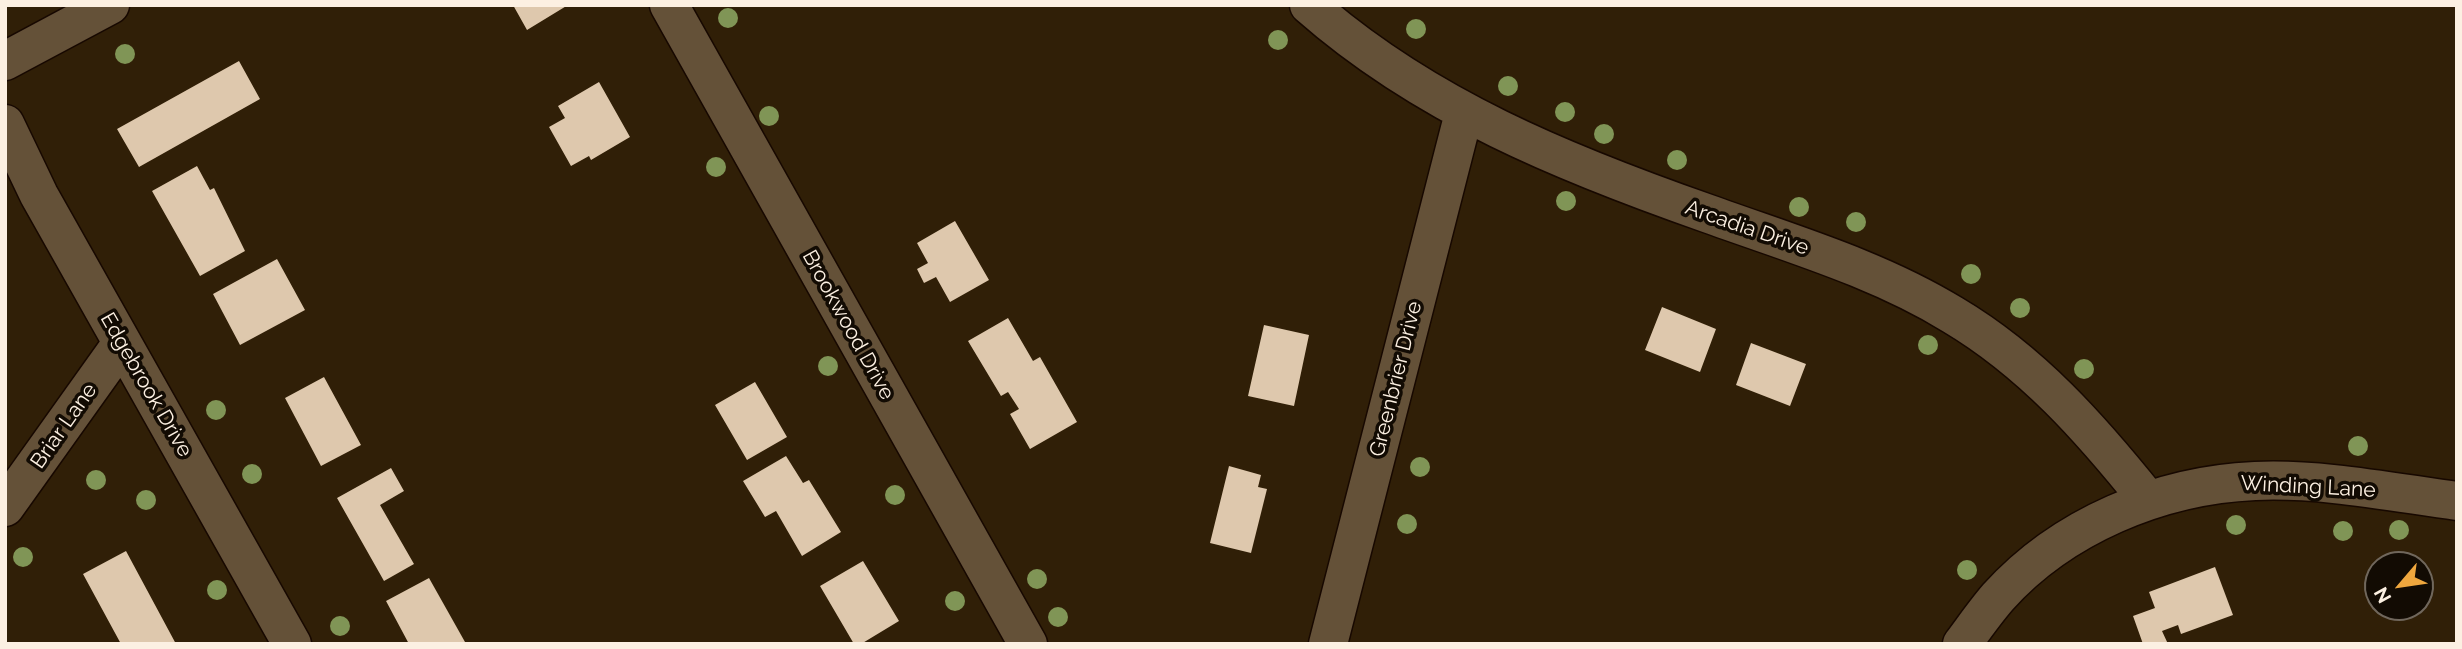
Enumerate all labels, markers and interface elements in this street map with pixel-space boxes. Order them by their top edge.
street label: Arcadia Drive [1682,195,1812,261]
street label: Brookwood Drive [796,246,900,404]
street label: Greenbrier Drive [1365,299,1427,459]
street label: Edgebrook Drive [94,308,198,462]
street label: Briar Lane [25,378,103,474]
street label: Winding Lane [2240,471,2376,503]
north arrow [2364,551,2434,621]
text: N [2369,584,2396,607]

